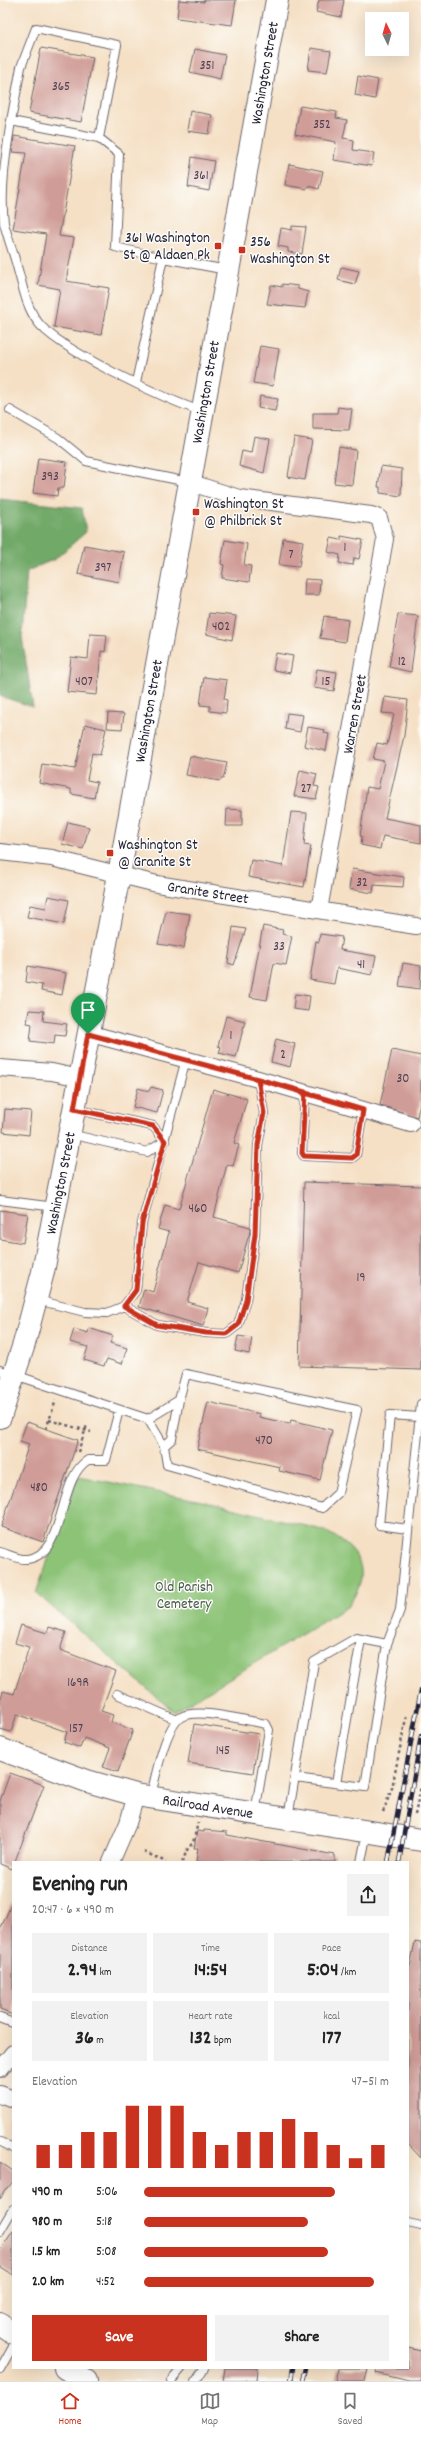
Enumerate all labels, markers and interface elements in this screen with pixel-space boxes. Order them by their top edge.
north arrow [365,12,409,56]
map controls [365,12,409,56]
street label: Washington Street [246,20,286,127]
house number: 351 [200,57,214,76]
house number: 365 [52,78,70,97]
house number: 352 [313,116,331,135]
house number: 361 [194,167,209,186]
place label: 361 Washington St @ Aldaen Pk [123,228,210,267]
place label: 356 Washington St [250,232,330,271]
marker: 361 Washington St @ Aldaen Pk [213,241,223,251]
marker: 356 Washington St [237,245,247,255]
street label: Washington Street [187,339,227,446]
house number: 393 [41,468,59,487]
place label: Washington St @ Philbrick St [204,494,284,533]
marker: Washington St @ Philbrick St [191,507,201,517]
house number: 1 [344,539,346,558]
house number: 7 [289,546,294,565]
house number: 397 [95,559,111,578]
house number: 402 [212,618,230,637]
house number: 12 [398,653,406,672]
street label: Washington Street [130,658,170,765]
street label: Warren Street [338,672,374,756]
house number: 407 [75,673,93,692]
house number: 15 [322,673,330,692]
house number: 27 [301,780,311,799]
place label: Washington St @ Granite St [118,835,198,874]
marker: Washington St @ Granite St [105,848,115,858]
house number: 32 [356,874,368,893]
street label: Granite Street [166,877,250,911]
house number: 33 [273,938,285,957]
house number: 41 [357,956,365,975]
pin [71,993,105,1034]
icon: arrive [77,999,99,1021]
house number: 1 [230,1027,232,1046]
house number: 2 [280,1046,286,1065]
house number: 30 [397,1070,409,1089]
street label: Washington Street [41,1130,83,1237]
house number: 460 [189,1200,207,1219]
house number: 19 [357,1269,365,1288]
house number: 470 [255,1432,273,1451]
house number: 480 [30,1479,48,1498]
park label: Old Parish Cemetery [155,1577,213,1616]
house number: 169R [67,1674,89,1693]
house number: 157 [69,1720,83,1739]
house number: 145 [216,1742,230,1761]
street label: Railroad Avenue [161,1790,255,1826]
text: Evening run [32,1870,128,1901]
button: share [347,1874,389,1916]
text: 20:47 · 6 × 490 m [32,1901,114,1920]
text: Distance [72,1941,107,1957]
text: Time [201,1941,220,1957]
text: Pace [322,1941,341,1957]
text: 2.94 [67,1957,97,1985]
text: 14:54 [194,1957,227,1985]
text: 5:04 [307,1957,339,1985]
text: km [97,1965,112,1981]
text: /km [339,1965,356,1981]
text: Elevation [70,2009,109,2025]
text: Heart rate [188,2009,233,2025]
text: kcal [323,2009,340,2025]
text: 36 [75,2025,94,2053]
text: 132 [190,2025,212,2053]
text: 177 [322,2025,341,2053]
text: m [94,2033,104,2049]
text: bpm [212,2033,231,2049]
text: Elevation [32,2073,77,2092]
text: 47–51 m [351,2073,389,2092]
text: 490 m [32,2183,62,2202]
text: 5:06 [96,2183,118,2202]
text: 980 m [32,2213,62,2232]
text: 5:18 [96,2213,112,2232]
text: 1.5 km [32,2243,60,2262]
text: 5:08 [96,2243,116,2262]
text: 2.0 km [32,2273,64,2292]
text: 4:52 [96,2273,115,2292]
button: Save [32,2315,207,2361]
button: Share [215,2315,389,2361]
tab: Home [59,2390,82,2430]
tab: Map [199,2390,221,2430]
tab: Saved [338,2390,362,2430]

